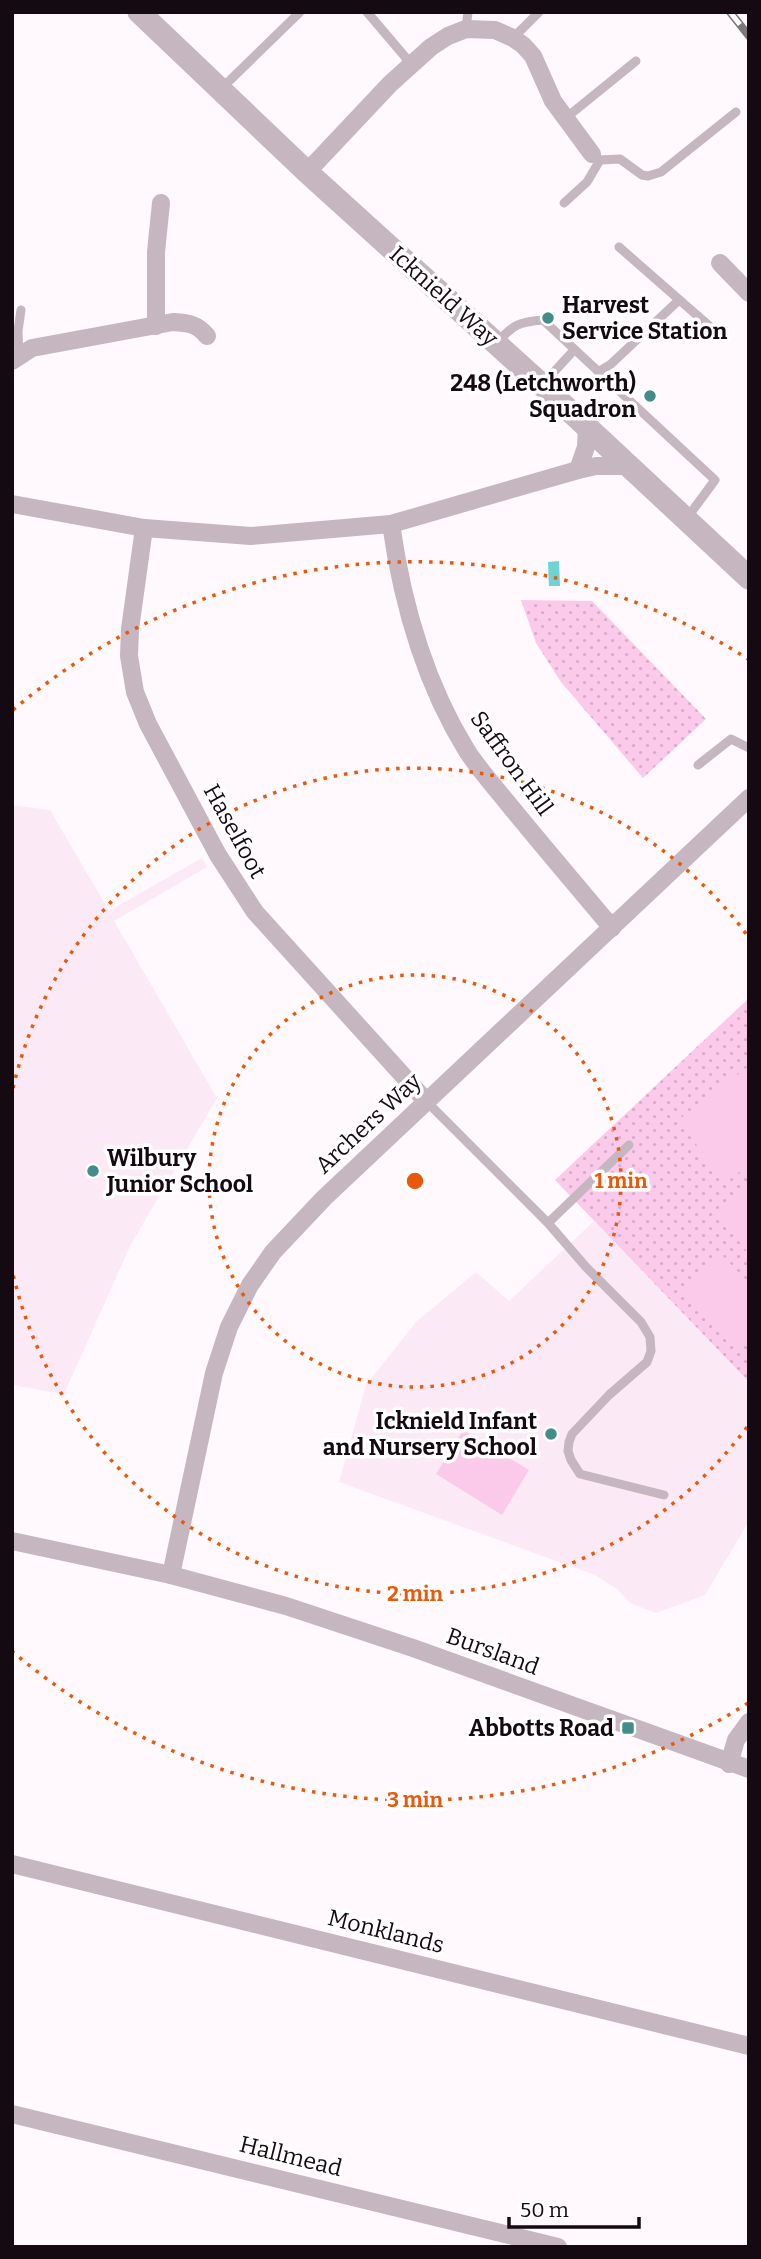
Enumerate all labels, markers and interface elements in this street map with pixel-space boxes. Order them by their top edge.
street label: Icknield Way [384,240,505,353]
place label: Harvest Service Station [562,291,728,345]
marker: Harvest Service Station [540,310,556,326]
place label: 248 (Letchworth) Squadron [450,369,636,423]
marker: 248 (Letchworth) Squadron [642,388,658,404]
street label: Saffron Hill [465,705,559,821]
street label: Haselfoot [198,779,272,883]
street label: Archers Way [309,1066,427,1179]
place label: Wilbury Junior School [105,1144,253,1198]
marker: Wilbury Junior School [85,1163,101,1179]
text: 1 min [594,1168,648,1194]
centre of rings [403,1169,427,1193]
place label: Icknield Infant and Nursery School [323,1407,537,1461]
marker: Icknield Infant and Nursery School [543,1426,559,1442]
text: 2 min [387,1581,443,1607]
street label: Bursland [443,1621,544,1681]
place label: Abbotts Road [469,1714,614,1742]
marker: Abbotts Road [620,1720,636,1736]
text: 3 min [387,1787,444,1813]
street label: Monklands [325,1903,447,1959]
street label: Hallmead [237,2130,345,2182]
scale bar [509,2186,638,2230]
text: 50 m [520,2197,569,2223]

